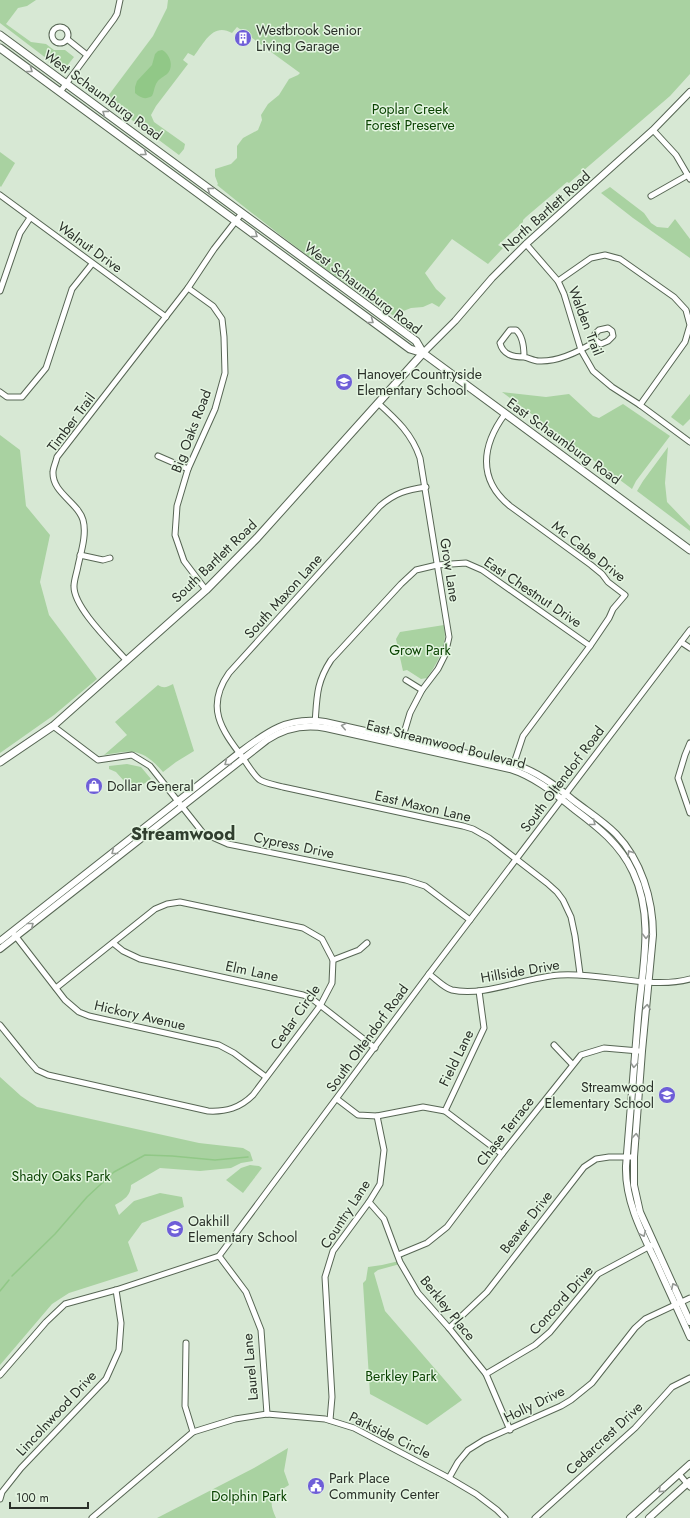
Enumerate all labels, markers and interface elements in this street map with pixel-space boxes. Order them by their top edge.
place label: Westbrook Senior Living Garage [256,20,362,56]
building icon: Westbrook Senior Living Garage [233,28,253,48]
street label: West Schaumburg Road [40,45,166,145]
one-way arrow [26,65,33,72]
park label: Poplar Creek Forest Preserve [365,99,455,135]
one-way arrow [103,111,110,118]
one-way arrow [139,148,146,155]
street label: North Bartlett Road [498,166,594,256]
one-way arrow [208,188,215,195]
street label: Walnut Drive [53,217,127,277]
one-way arrow [251,230,258,238]
street label: West Schaumburg Road [300,237,426,339]
street label: Walden Trail [564,283,608,359]
one-way arrow [367,316,374,323]
place label: Hanover Countryside Elementary School [357,364,482,400]
school or university icon: Hanover Countryside Elementary School [334,372,354,392]
street label: Big Oaks Road [166,387,216,475]
street label: Timber Trail [42,388,100,456]
street label: East Schaumburg Road [503,393,625,489]
street label: South Bartlett Road [167,515,261,607]
street label: Mc Cabe Drive [548,516,630,586]
street label: Grow Lane [435,537,465,603]
street label: South Maxon Lane [239,549,327,643]
street label: East Chestnut Drive [480,552,586,632]
park label: Grow Park [389,640,452,660]
street label: East Streamwood Boulevard [364,715,528,773]
one-way arrow [340,722,347,730]
street label: South Oltendorf Road [515,722,609,836]
one-way arrow [224,759,231,766]
shop icon: Dollar General [84,776,104,796]
place label: Dollar General [107,776,194,796]
street label: East Maxon Lane [373,785,473,827]
one-way arrow [588,818,595,825]
district label: Streamwood [131,821,235,847]
street label: Cypress Drive [252,827,336,863]
one-way arrow [111,848,118,855]
one-way arrow [628,851,635,858]
one-way arrow [26,923,33,930]
one-way arrow [642,933,650,939]
street label: Hillside Drive [479,954,561,988]
street label: Elm Lane [224,956,280,986]
street label: Cedar Circle [265,980,325,1054]
street label: South Oltendorf Road [321,980,413,1096]
street label: Hickory Avenue [92,995,188,1035]
one-way arrow [642,1004,651,1010]
street label: Field Lane [434,1026,478,1090]
one-way arrow [630,1062,639,1068]
place label: Streamwood Elementary School [544,1077,654,1113]
school or university icon: Streamwood Elementary School [657,1085,677,1105]
street label: Chase Terrace [471,1092,539,1170]
one-way arrow [631,1133,640,1139]
park label: Shady Oaks Park [12,1166,111,1186]
street label: Country Lane [315,1176,375,1252]
street label: Beaver Drive [495,1186,557,1258]
place label: Oakhill Elementary School [188,1211,298,1247]
school or university icon: Oakhill Elementary School [165,1219,185,1239]
one-way arrow [638,1230,646,1237]
street label: Concord Drive [524,1261,598,1339]
street label: Berkley Place [416,1271,480,1345]
one-way arrow [671,1283,679,1290]
street label: Laurel Lane [237,1333,263,1401]
street label: Lincolnwood Drive [11,1366,101,1460]
park label: Berkley Park [365,1366,438,1386]
street label: Holly Drive [500,1381,568,1427]
street label: Cedarcrest Drive [561,1397,647,1479]
street label: Parkside Circle [346,1407,434,1463]
place label: Park Place Community Center [329,1468,440,1504]
public building icon: Park Place Community Center [306,1476,326,1496]
scale bar [10,1484,88,1510]
park label: Dolphin Park [211,1486,288,1506]
one-way arrow [658,1486,666,1493]
text: 100 m [16,1489,49,1507]

